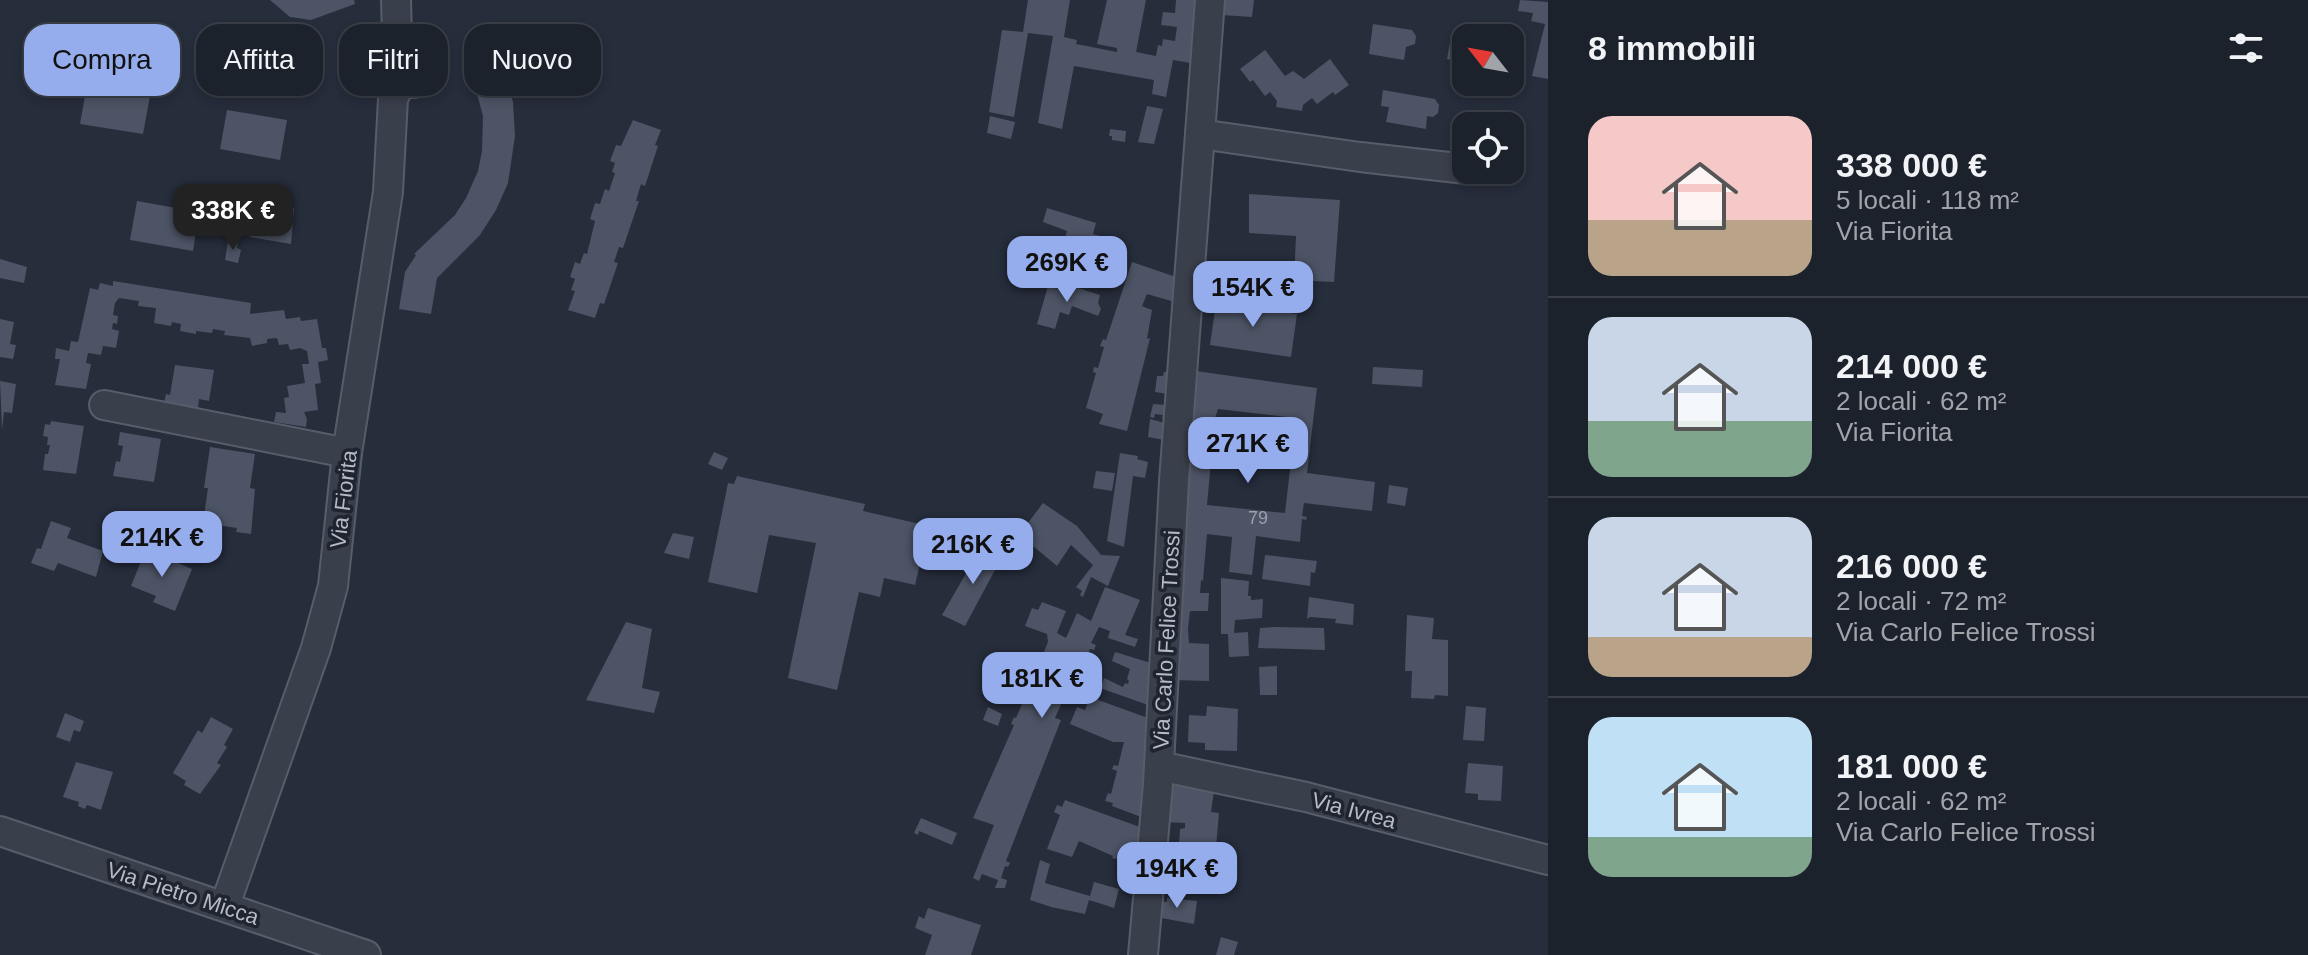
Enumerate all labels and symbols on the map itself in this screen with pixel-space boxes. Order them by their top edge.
north arrow [1452,24,1524,96]
pin: 338K € [168,184,298,252]
pin: 269K € [1002,236,1132,304]
pin: 154K € [1188,261,1318,329]
pin: 271K € [1183,417,1313,485]
street label: Via Fiorita [325,448,362,550]
house number: 79 [1248,508,1268,528]
pin: 214K € [97,511,227,579]
pin: 216K € [908,518,1038,586]
street label: Via Carlo Felice Trossi [1148,530,1185,750]
pin: 181K € [977,652,1107,720]
street label: Via Ivrea [1309,787,1400,834]
pin: 194K € [1112,842,1242,910]
street label: Via Pietro Micca [104,857,263,930]

